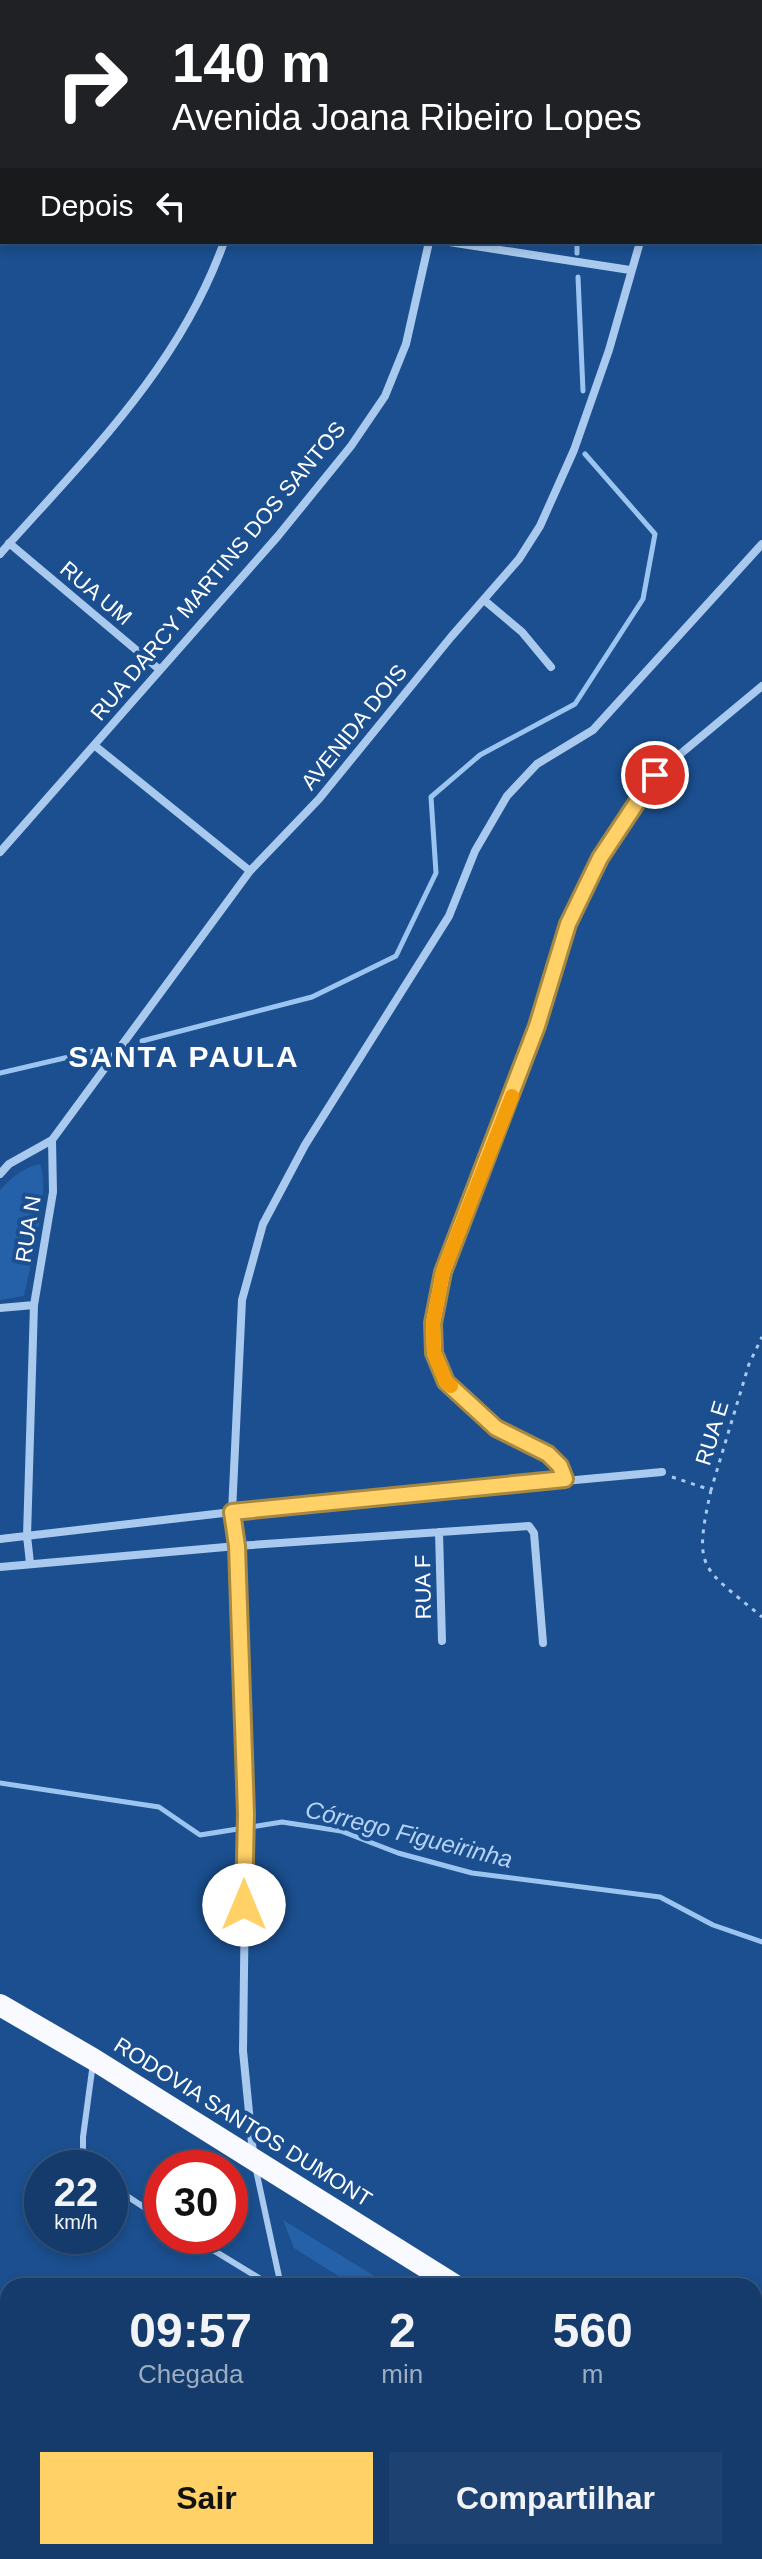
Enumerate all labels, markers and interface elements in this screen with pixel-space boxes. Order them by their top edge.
text: 140 m [172,31,331,94]
icon: right [40,32,144,136]
text: Avenida Joana Ribeiro Lopes [172,97,642,138]
icon: left [149,184,193,228]
text: Depois [40,189,133,222]
street label: RUA DARCY MARTINS DOS SANTOS [85,416,351,726]
street label: RUA UM [55,556,137,630]
street label: AVENIDA DOIS [296,659,412,795]
pin [621,741,689,809]
icon: arrive [633,753,677,797]
district label: SANTA PAULA [68,1040,300,1073]
street label: RUA N [10,1194,46,1264]
street label: RUA E [690,1398,734,1468]
street label: RUA F [410,1554,436,1620]
water label: Córrego Figueirinha [303,1795,515,1873]
position arrow [202,1863,286,1947]
street label: RODOVIA SANTOS DUMONT [110,2032,376,2212]
speed limit sign: 30 [144,2150,248,2254]
text: 22 [54,2170,98,2214]
text: km/h [54,2211,98,2233]
text: 09:57 [129,2304,252,2357]
text: 2 [389,2304,416,2357]
text: 560 [553,2304,633,2357]
text: Chegada [138,2359,243,2389]
text: min [381,2359,423,2389]
text: m [582,2359,603,2389]
button: Sair [40,2452,373,2544]
button: Compartilhar [389,2452,722,2544]

